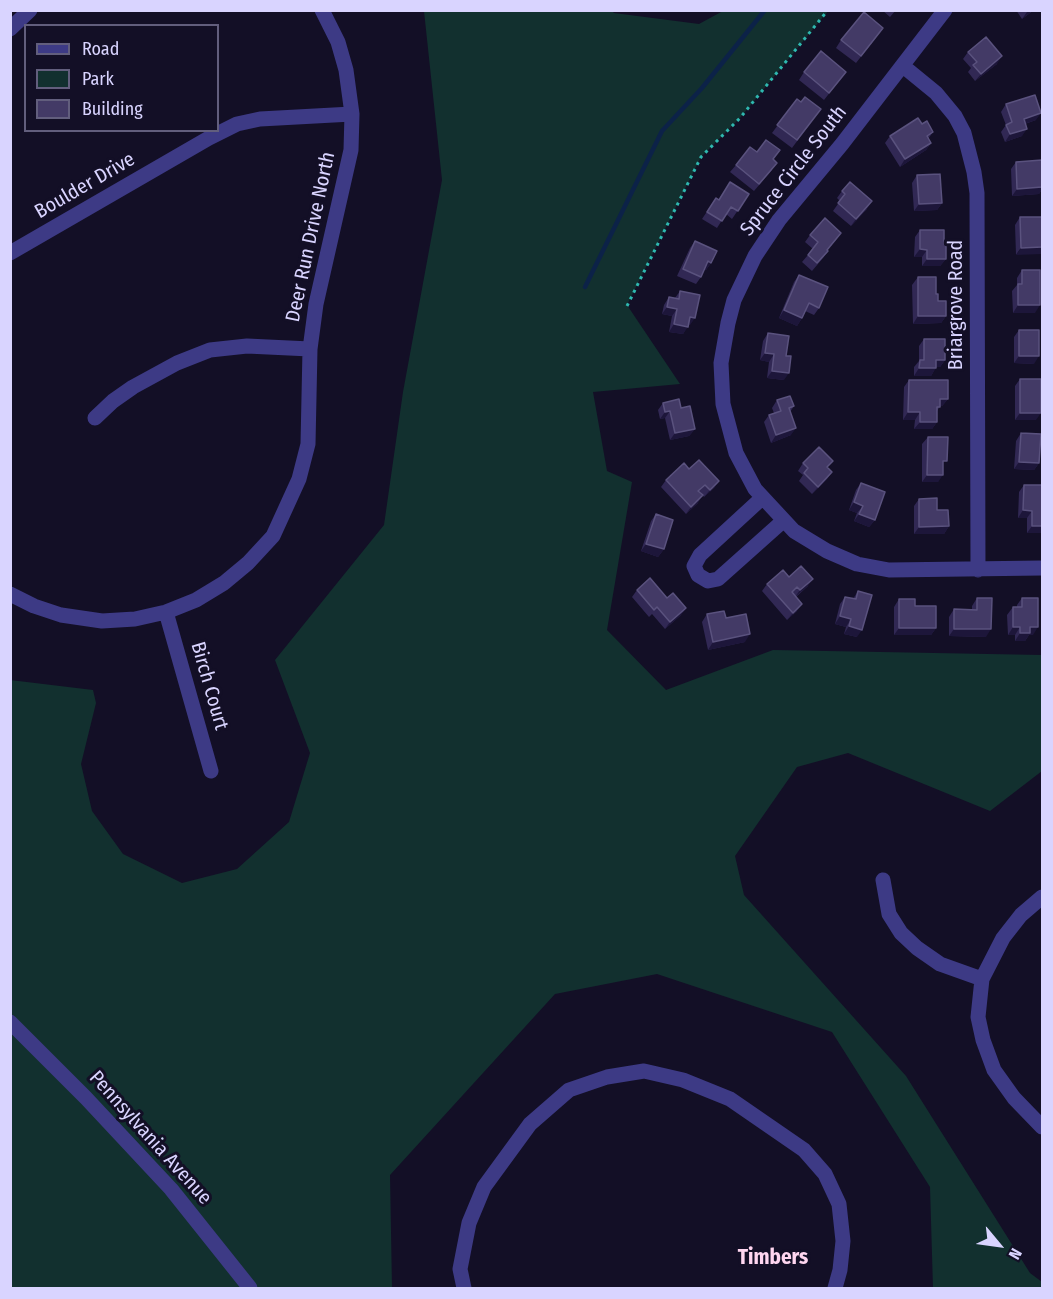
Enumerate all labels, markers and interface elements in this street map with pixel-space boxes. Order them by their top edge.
legend [24,24,219,132]
text: Road [82,38,119,60]
text: Park [82,68,114,90]
text: Building [82,98,143,120]
street label: Spruce Circle South [736,101,852,241]
street label: Boulder Drive [31,148,139,224]
street label: Deer Run Drive North [281,150,341,324]
street label: Briargrove Road [944,240,968,370]
street label: Birch Court [185,639,233,733]
street label: Pennsylvania Avenue [84,1066,216,1210]
north arrow [969,1215,1029,1275]
district label: Timbers [738,1245,808,1271]
text: N [1005,1245,1026,1263]

